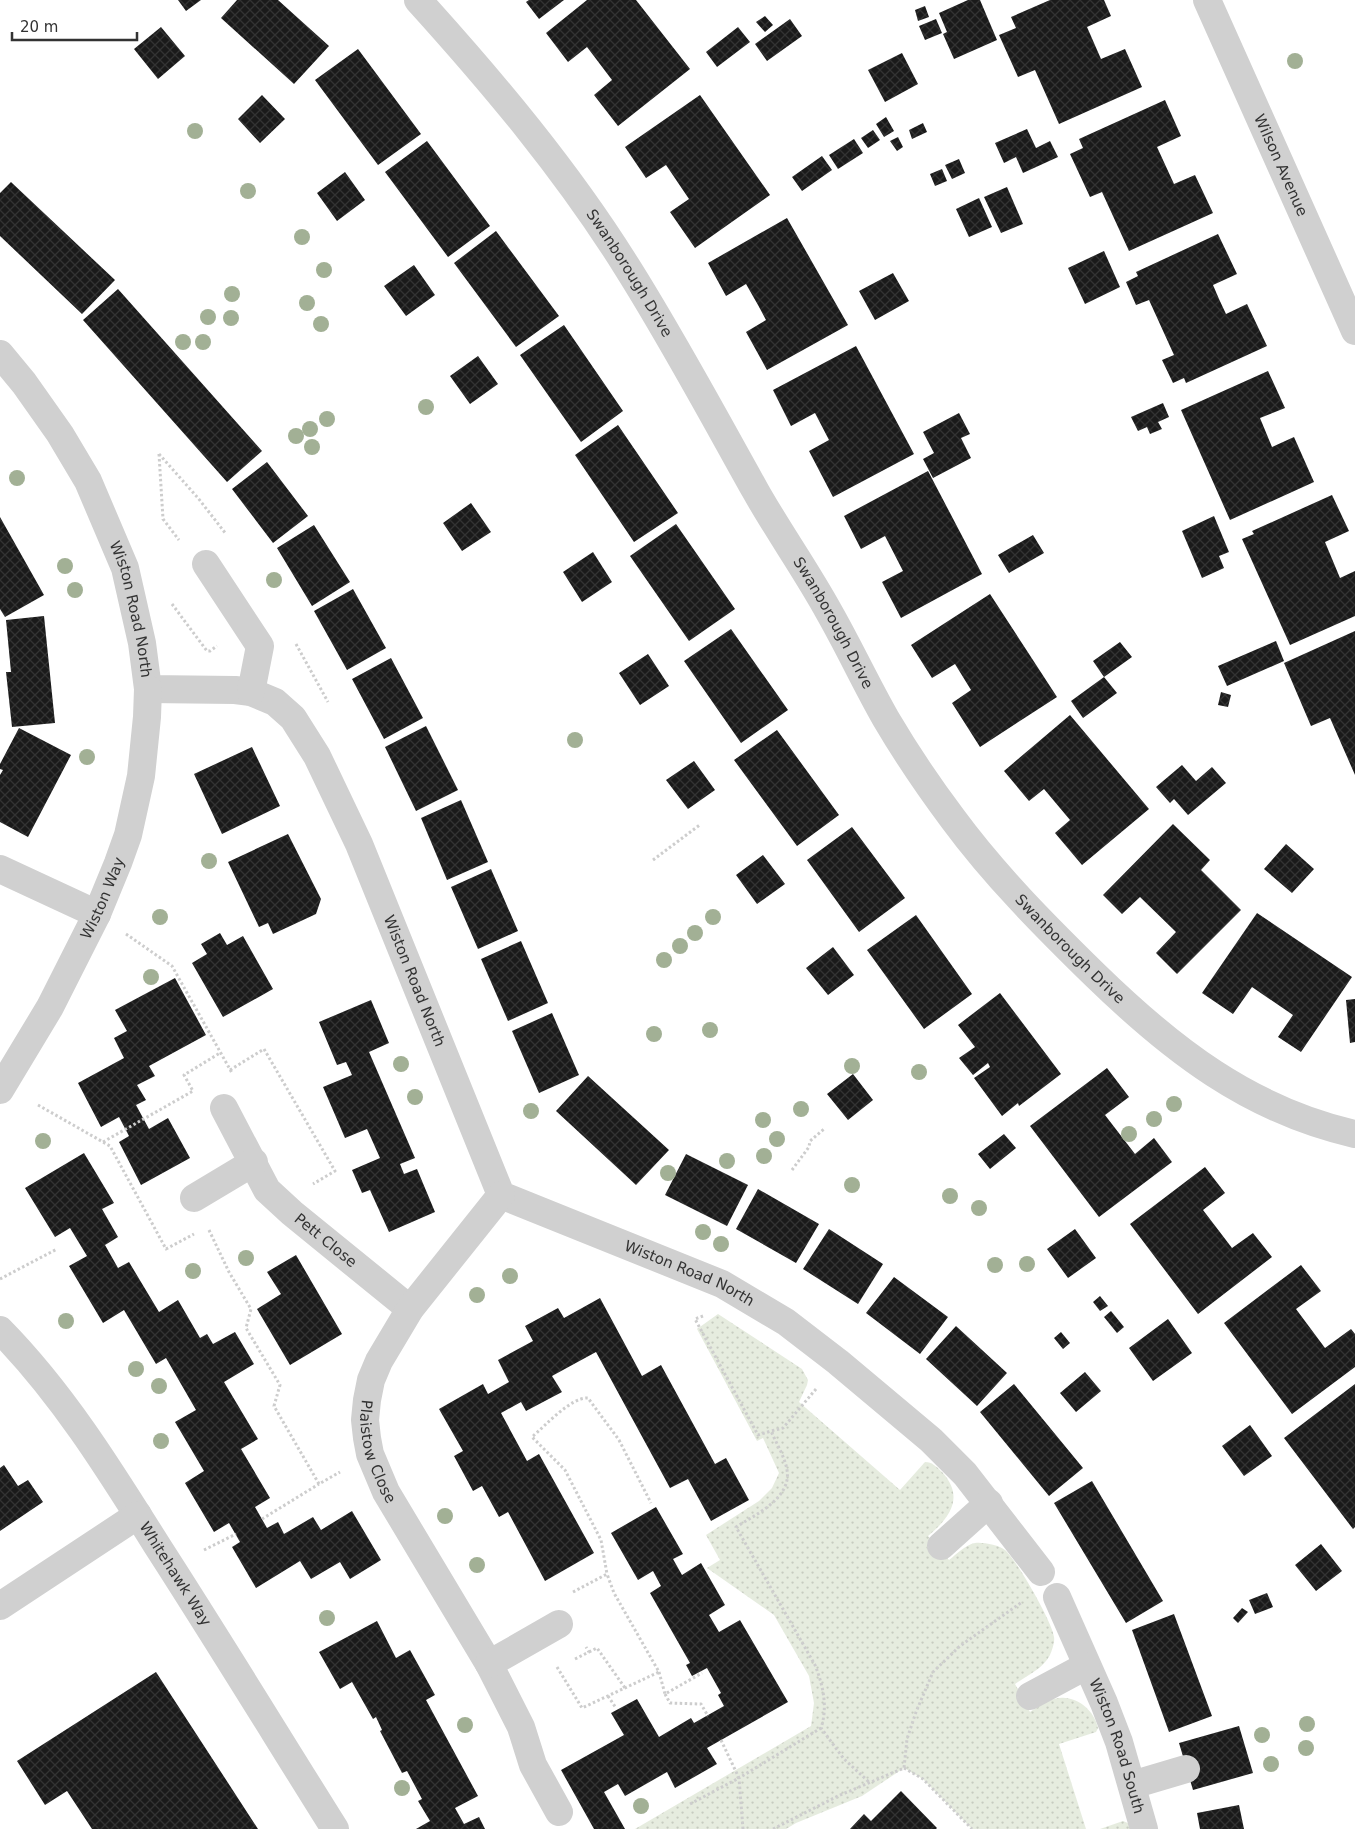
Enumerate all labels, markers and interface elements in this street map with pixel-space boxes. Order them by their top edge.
scale bar [12,10,138,42]
text: 20 m [20,18,58,36]
street label: Wilson Avenue [1250,111,1312,219]
street label: Swanborough Drive [582,206,676,340]
street label: Wiston Road North [106,538,155,679]
street label: Swanborough Drive [789,554,877,692]
street label: Wiston Way [77,855,128,942]
street label: Swanborough Drive [1011,890,1128,1008]
street label: Wiston Road North [380,913,449,1049]
street label: Pett Close [291,1210,361,1271]
street label: Wiston Road North [622,1237,758,1310]
street label: Plaistow Close [356,1399,400,1507]
street label: Whitehawk Way [136,1519,215,1629]
street label: Wiston Road South [1085,1676,1148,1816]

